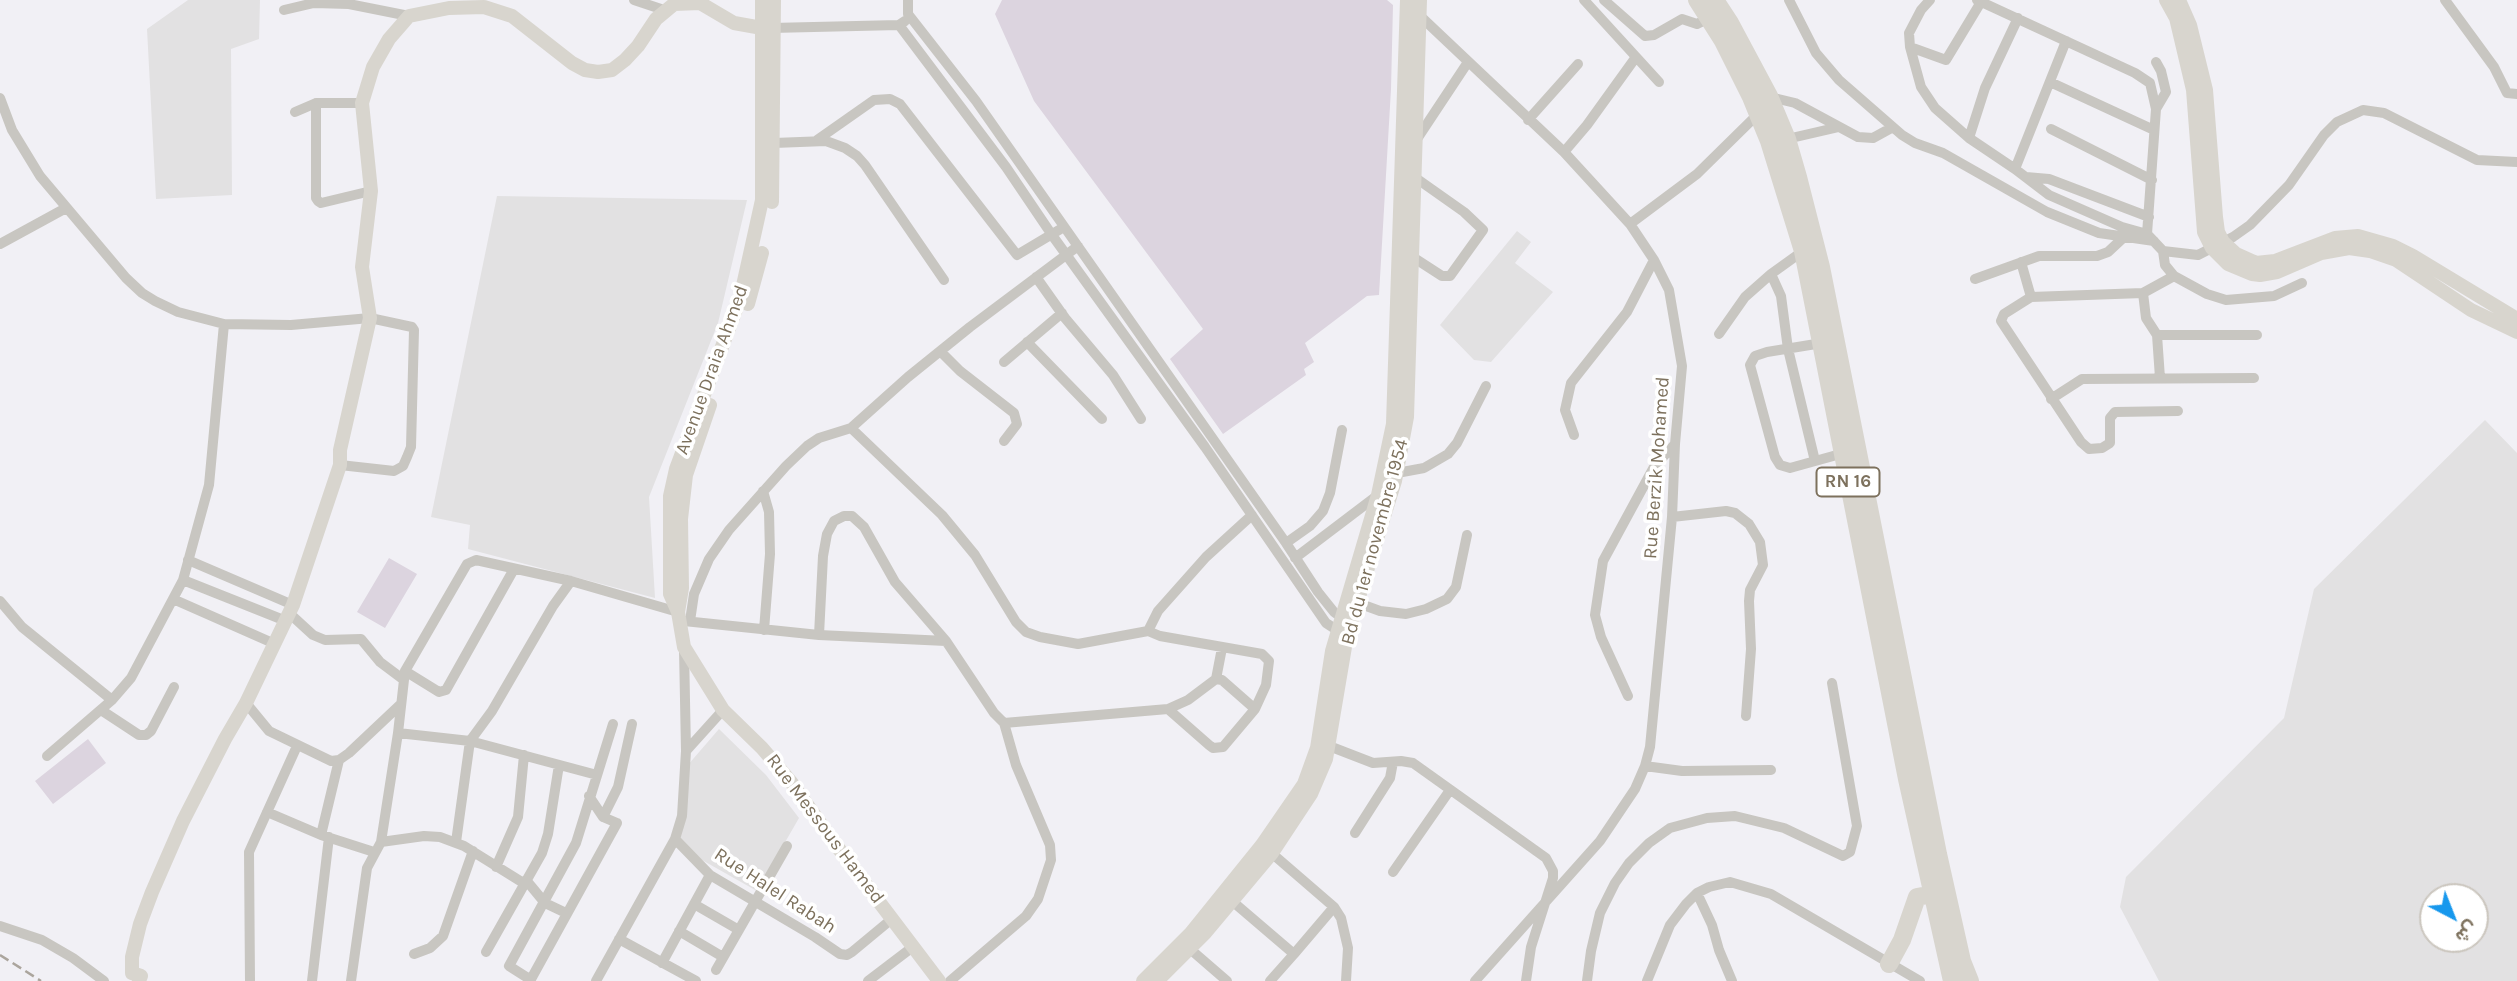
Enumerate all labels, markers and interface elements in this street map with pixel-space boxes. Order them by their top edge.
street label: Avenue Draia Ahmed [671,282,753,458]
street label: Rue Berzik Mohamed [1639,376,1675,560]
street label: Bd du 1er novembre 1954 [1337,437,1413,647]
road number: RN 16 [1816,468,1880,496]
street label: Rue Messous Hamed [761,750,889,908]
street label: Rue Halel Rabah [710,843,840,939]
north arrow [2419,883,2489,953]
text: ش [2451,916,2483,948]

